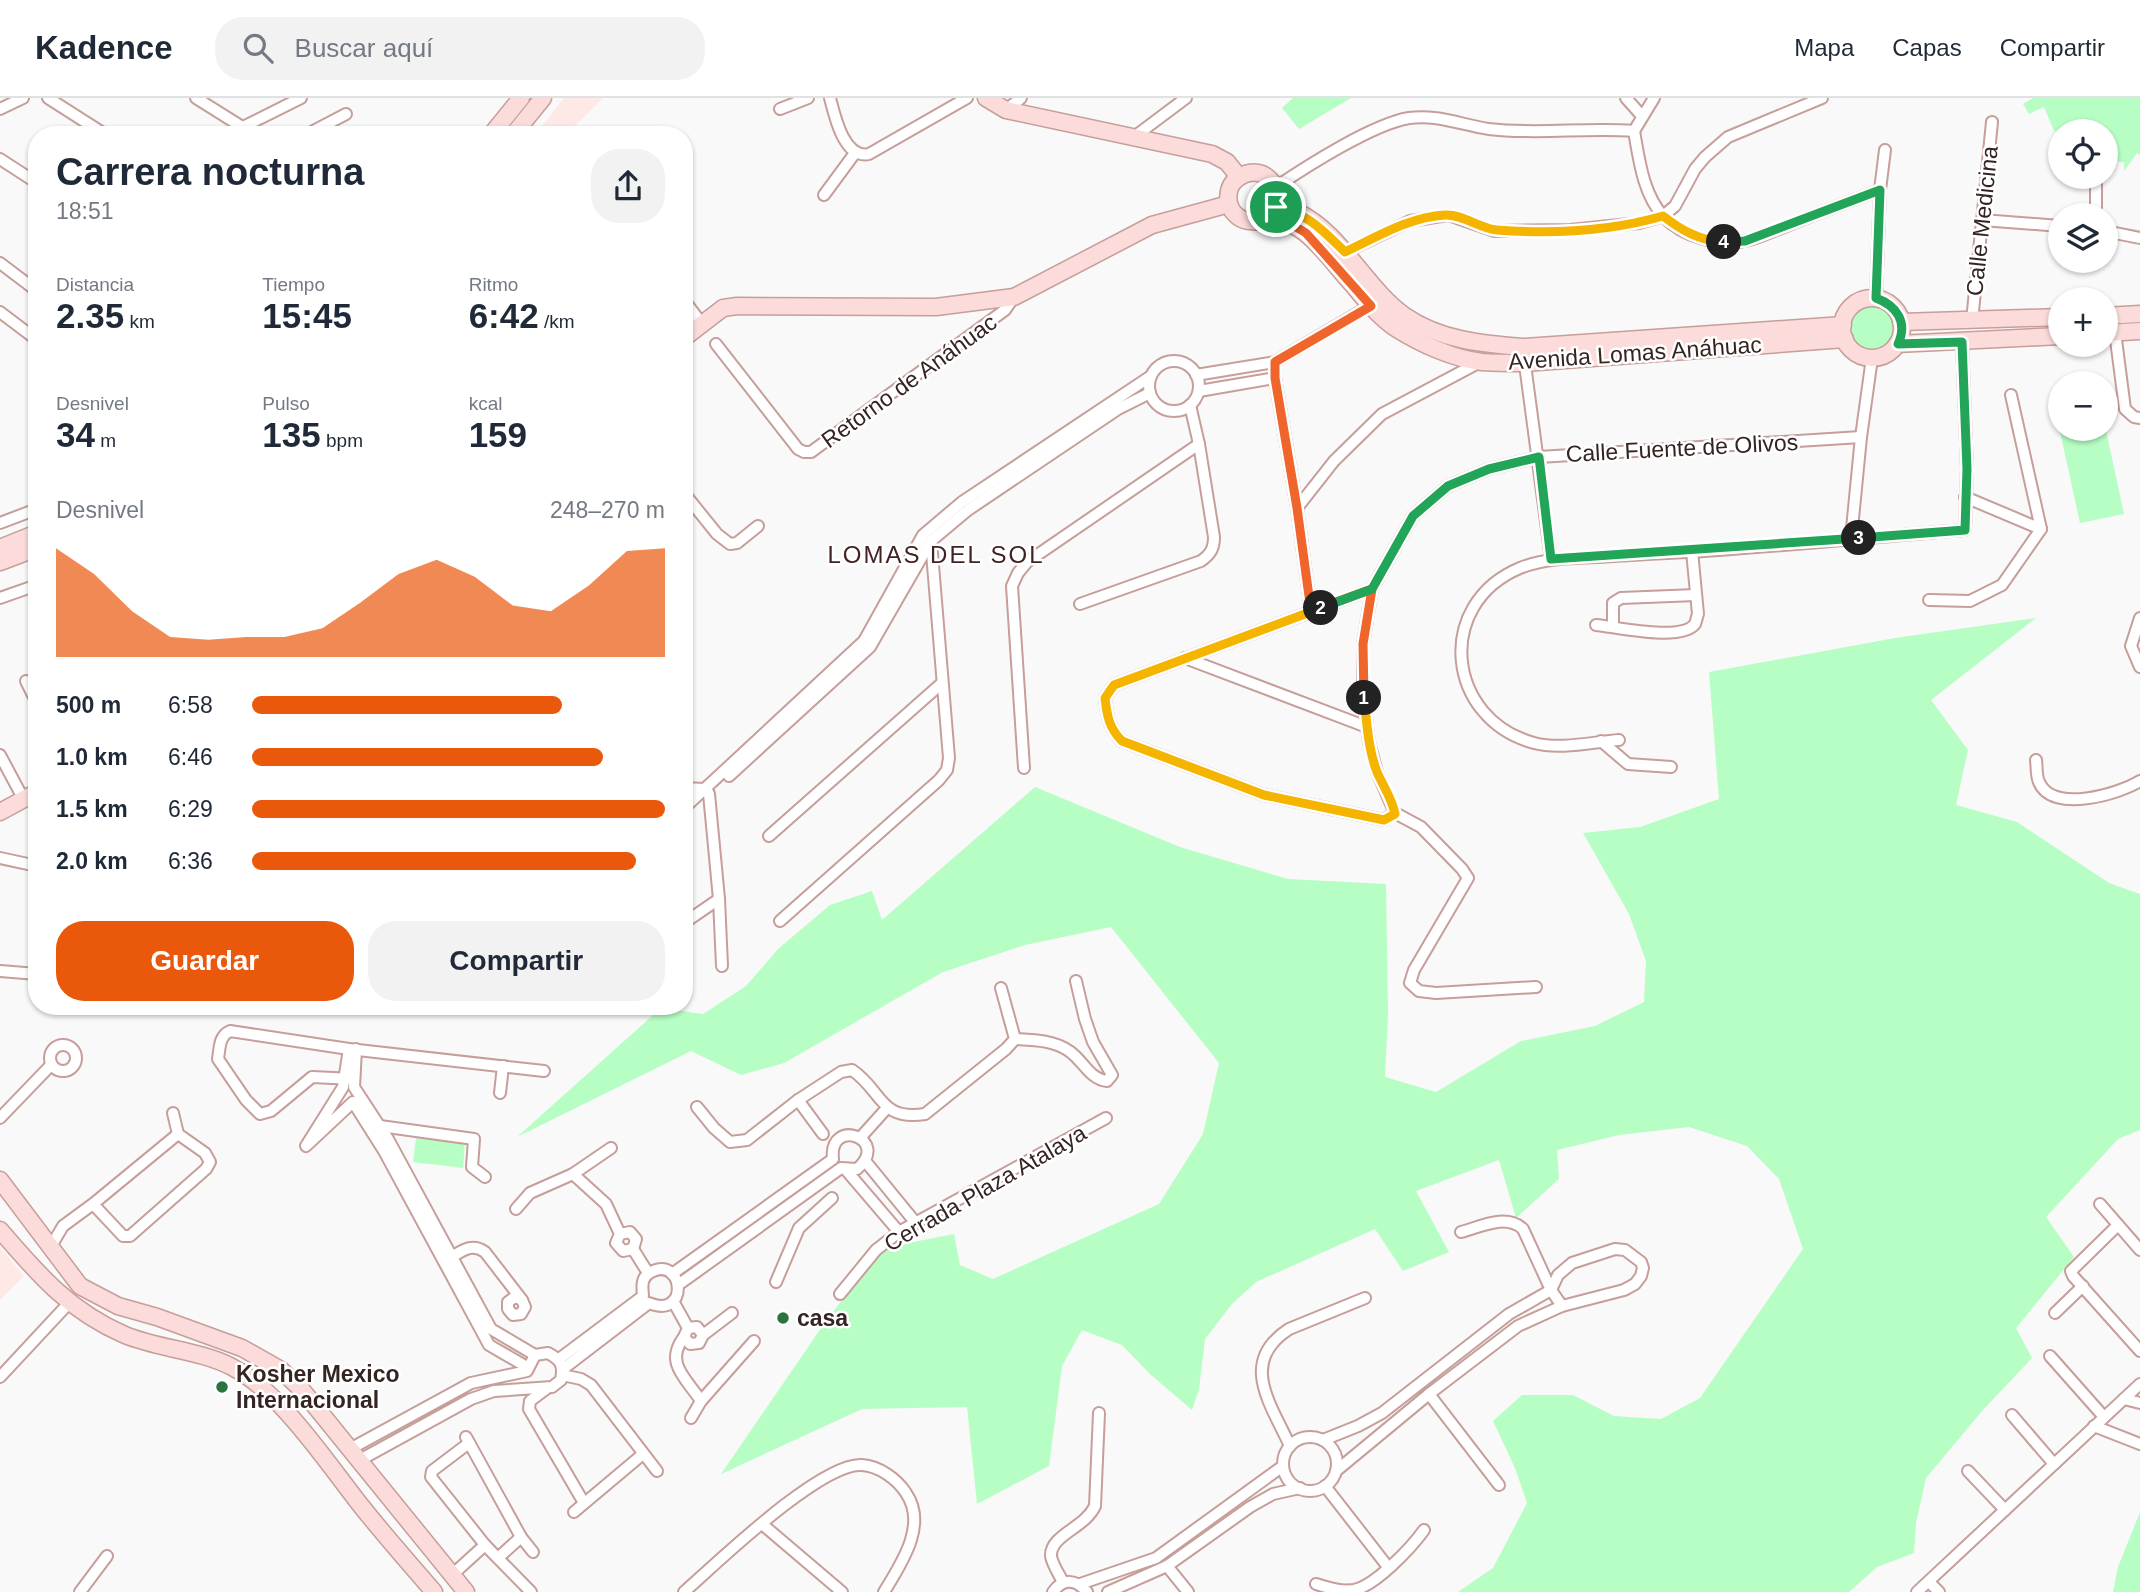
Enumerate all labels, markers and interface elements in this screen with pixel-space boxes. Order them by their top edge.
search box [215,17,705,80]
text: Kadence [35,29,173,66]
icon: search [239,29,277,67]
text: Buscar aquí [295,33,433,63]
text: Mapa [1794,34,1854,61]
text: Capas [1892,34,1962,61]
text: Compartir [2000,34,2105,61]
map controls [2048,119,2118,441]
button: locate [2048,119,2118,189]
street label: Calle Medicina [1961,144,2003,297]
button: share [591,149,665,223]
text: Carrera nocturna [56,151,364,193]
pin [1246,177,1306,237]
icon: arrive [1257,188,1295,226]
text: 18:51 [56,198,114,224]
button: layers [2048,203,2118,273]
pin: 4 [1706,225,1742,260]
text: 4 [1718,231,1729,252]
text: Distancia [56,274,134,295]
text: Tiempo [262,274,325,295]
text: Ritmo [469,274,518,295]
button: + [2048,287,2118,357]
text: 2.35 [56,296,124,335]
text: 15:45 [262,296,352,335]
text: 6:42 [469,296,539,335]
street label: Retorno de Anáhuac [817,309,1001,453]
text: km [124,311,155,332]
text: /km [539,311,575,332]
street label: Avenida Lomas Anáhuac [1507,331,1763,375]
button: − [2048,371,2118,441]
text: Desnivel [56,393,129,414]
text: Pulso [262,393,310,414]
text: kcal [469,393,502,414]
text: 34 [56,415,95,454]
text: 135 [262,415,321,454]
text: 159 [469,415,527,454]
street label: Calle Fuente de Olivos [1565,429,1799,467]
text: m [95,430,116,451]
text: bpm [321,430,363,451]
text: Desnivel [56,497,144,523]
text: 248–270 m [550,497,665,523]
pin: 3 [1842,520,1876,556]
text: 3 [1853,527,1864,548]
district label: LOMAS DEL SOL [827,541,1045,568]
pin: 2 [1304,590,1338,626]
text: 2 [1315,597,1326,618]
pin: 1 [1346,680,1382,716]
text: 1 [1358,687,1369,708]
text: 500 m [56,692,121,718]
text: 6:58 [168,692,213,718]
text: 1.0 km [56,744,128,770]
text: 6:46 [168,744,213,770]
text: 1.5 km [56,796,128,822]
text: 6:29 [168,796,213,822]
text: 2.0 km [56,848,128,874]
text: 6:36 [168,848,213,874]
button: Guardar [56,921,354,1001]
button: Compartir [368,921,665,1001]
street label: Cerrada Plaza Atalaya [879,1119,1091,1256]
place label: casa [797,1305,848,1331]
marker: casa [775,1310,791,1326]
place label: Kosher Mexico Internacional [236,1361,400,1413]
marker: Kosher Mexico Internacional [214,1379,230,1395]

